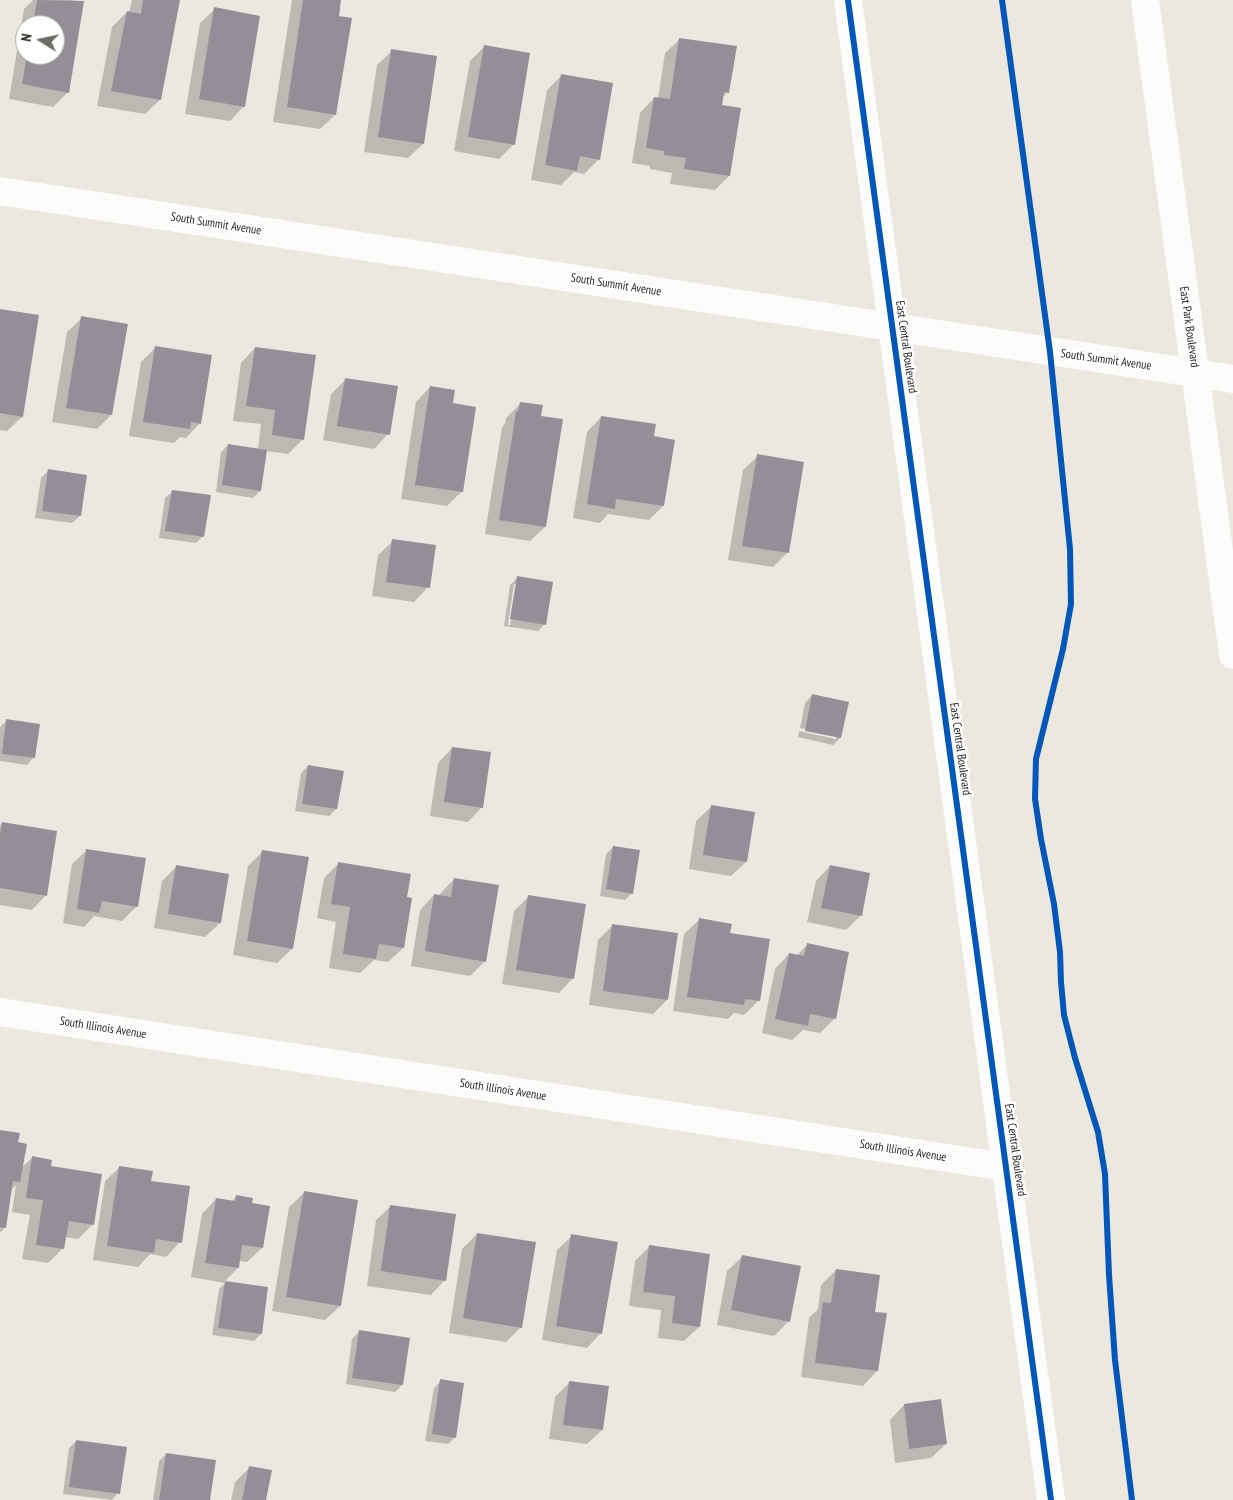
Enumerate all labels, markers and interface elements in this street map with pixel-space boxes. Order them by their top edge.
north arrow [15,15,65,65]
text: N [17,32,36,43]
street label: South Summit Avenue [170,210,262,238]
street label: South Summit Avenue [570,271,662,299]
street label: East Park Boulevard [1176,286,1202,368]
street label: East Central Boulevard [892,300,920,394]
street label: South Summit Avenue [1060,347,1152,373]
street label: East Central Boulevard [946,702,974,796]
street label: South Illinois Avenue [59,1014,147,1042]
street label: South Illinois Avenue [459,1076,547,1104]
street label: East Central Boulevard [1001,1103,1029,1197]
street label: South Illinois Avenue [859,1137,947,1165]

